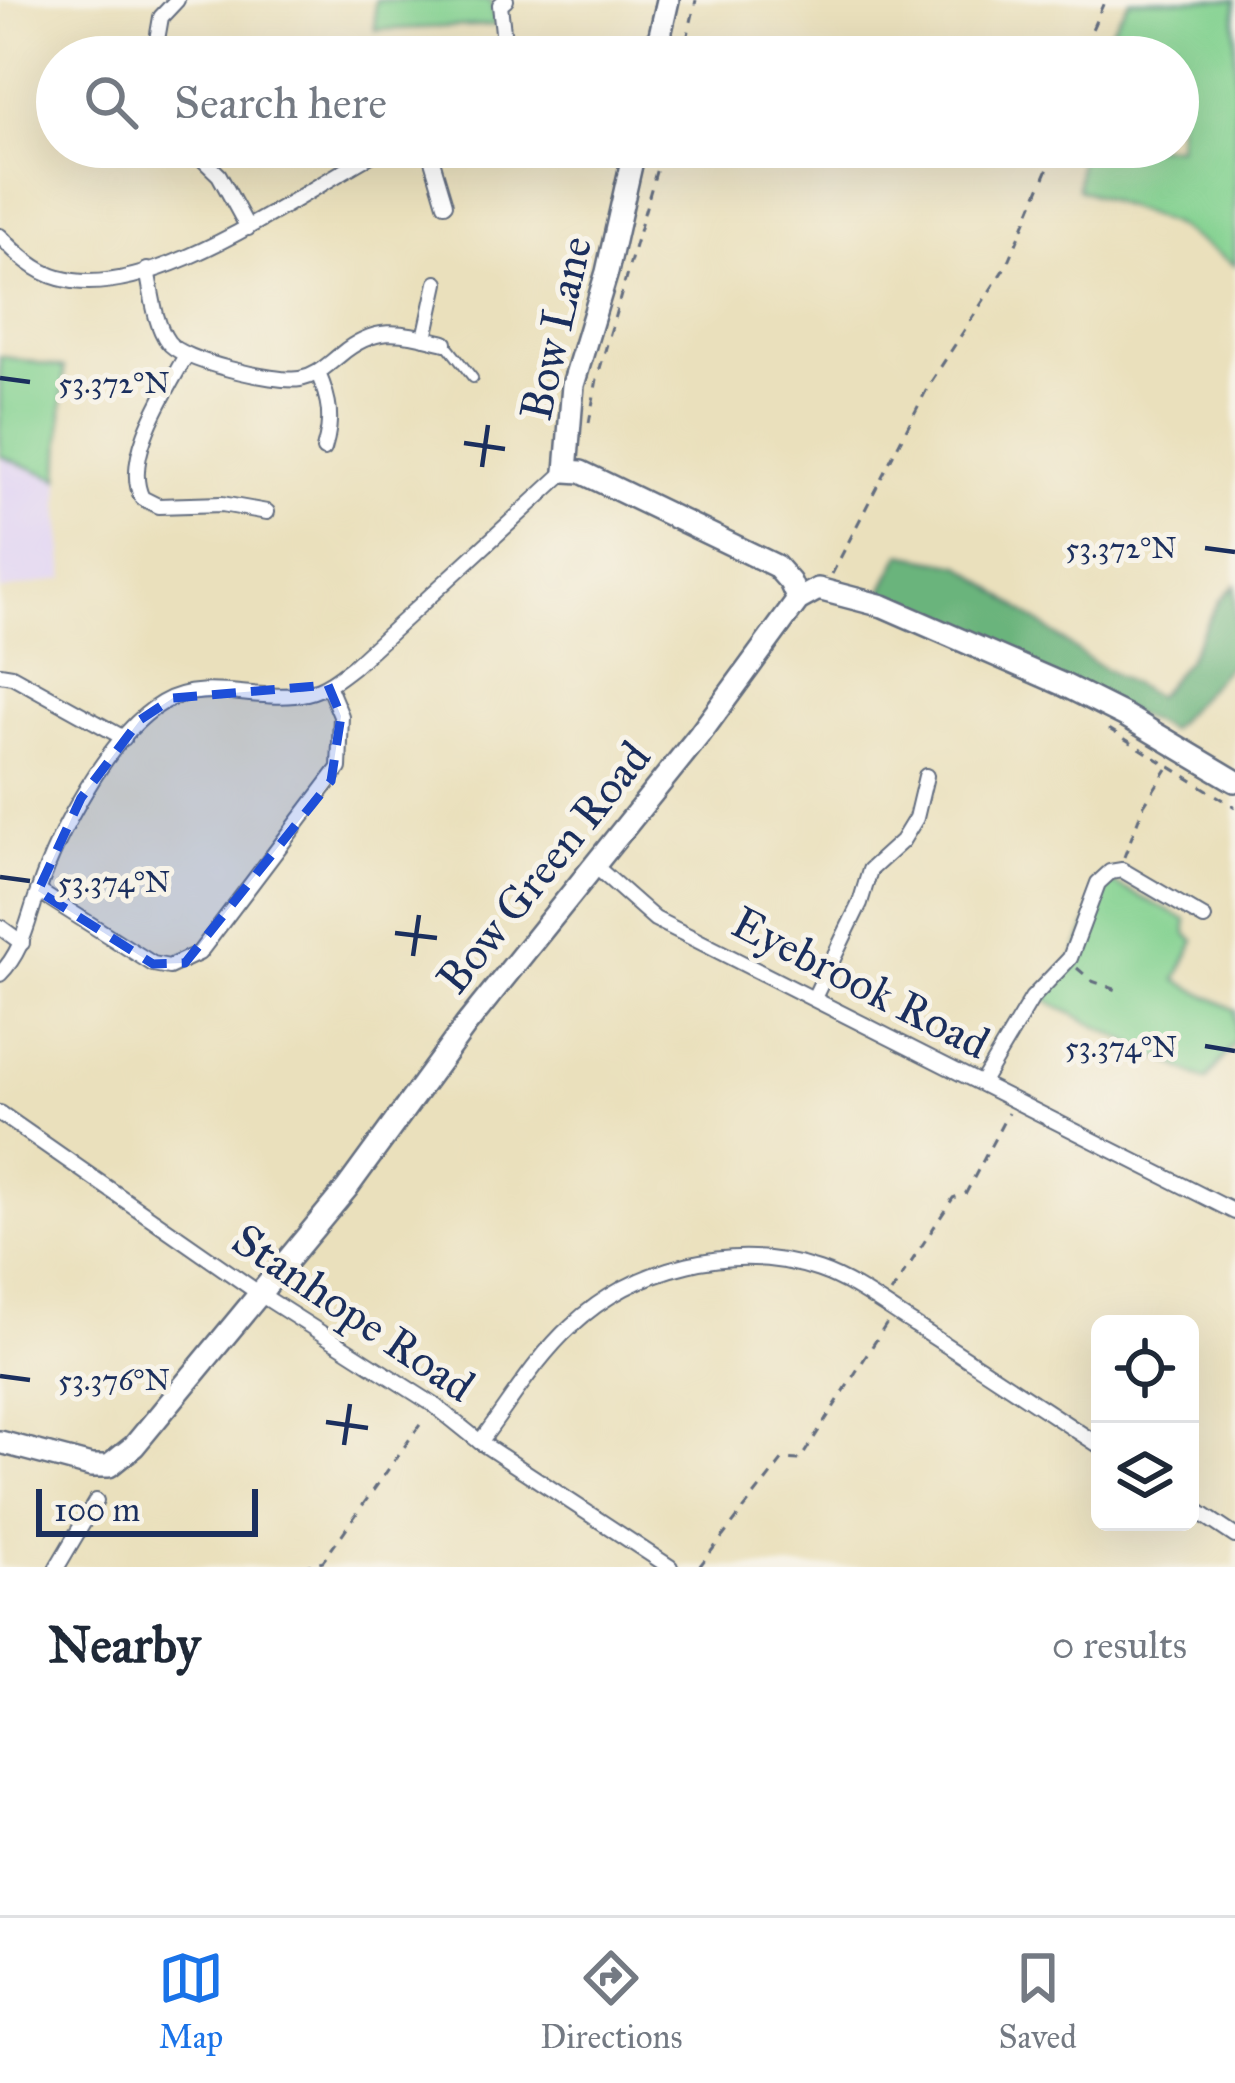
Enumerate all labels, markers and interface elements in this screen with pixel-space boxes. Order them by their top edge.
search box [36,36,1199,168]
icon: search [78,69,144,135]
text: Search here [174,75,387,130]
street label: Bow Lane [508,231,603,425]
text: 53.372°N [58,365,170,401]
text: 53.372°N [1065,530,1177,566]
street label: Bow Green Road [425,730,662,1005]
text: 53.374°N [58,864,170,900]
street label: Eyebrook Road [723,894,999,1071]
text: 53.374°N [1065,1029,1177,1065]
street label: Stanhope Road [222,1211,485,1414]
map controls [1091,1315,1199,1531]
button: locate [1091,1315,1199,1423]
text: 53.376°N [58,1362,170,1398]
button: layers [1091,1423,1199,1531]
scale bar [36,1483,258,1536]
text: 100 m [54,1490,140,1530]
text: Nearby [48,1614,200,1676]
text: 0 results [1052,1621,1187,1669]
tab: Map [158,1945,224,2057]
tab: Directions [540,1945,682,2057]
tab: Saved [999,1945,1077,2057]

